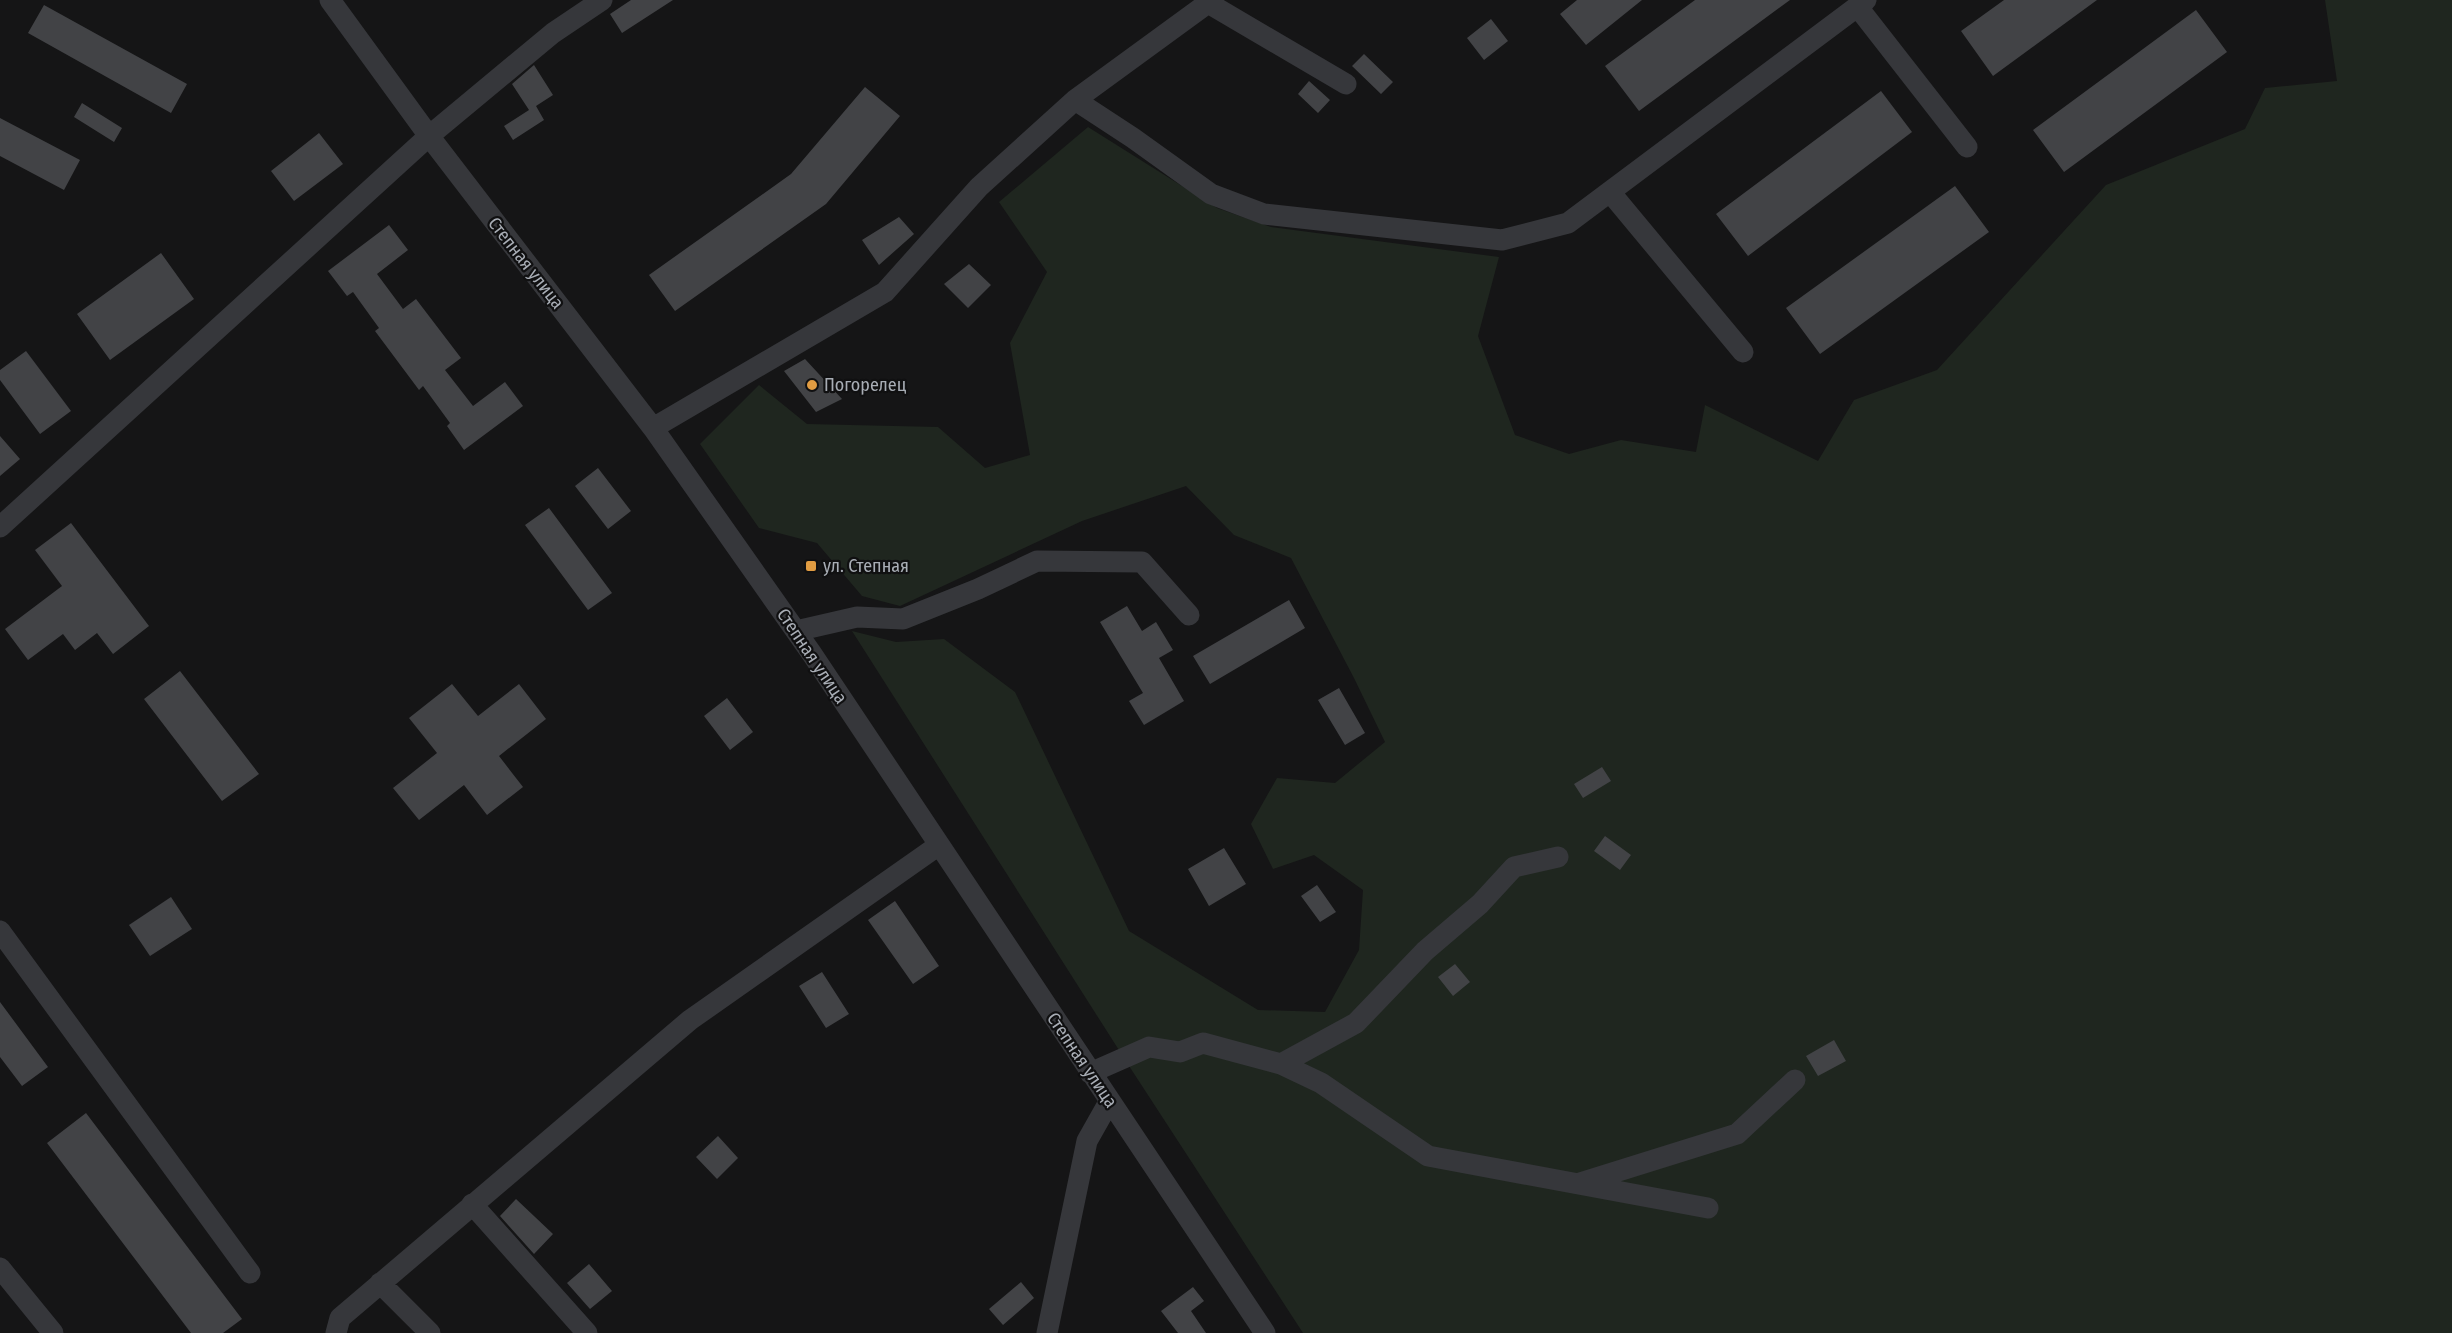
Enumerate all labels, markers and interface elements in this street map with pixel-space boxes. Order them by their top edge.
street label: Степная улица [483,213,569,313]
place label: Погорелец [824,374,907,396]
marker: Погорелец [805,378,819,392]
place label: ул. Степная [823,555,909,577]
marker: ул. Степная [804,559,818,573]
street label: Степная улица [772,604,852,708]
street label: Степная улица [1042,1008,1122,1112]

